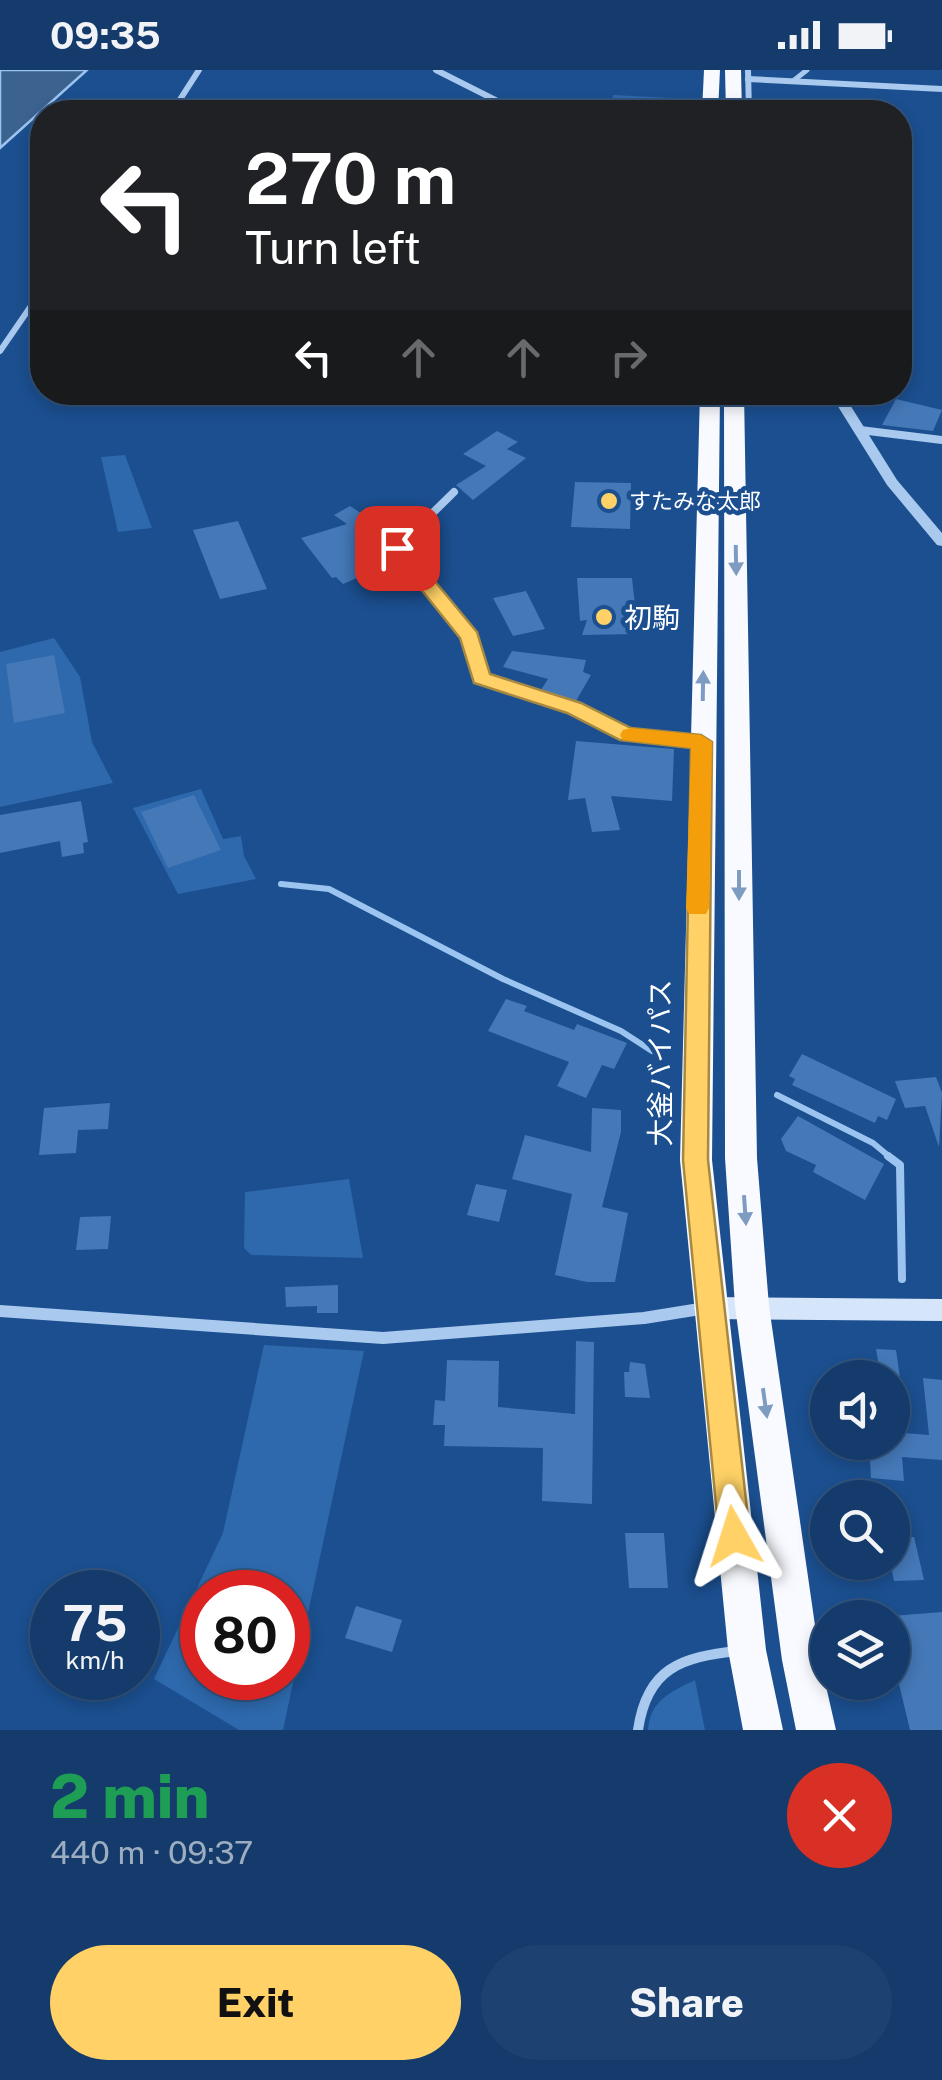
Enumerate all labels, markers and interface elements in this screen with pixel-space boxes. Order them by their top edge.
text: 09:35 [50,13,161,58]
text: 270 m [245,137,456,220]
icon: left [80,140,210,270]
text: Turn left [245,221,421,274]
icon: left [286,330,341,385]
icon: ahead [391,330,446,385]
icon: ahead [496,330,551,385]
icon: right [601,330,656,385]
place label: すたみな太郎 [629,488,761,514]
marker: すたみな太郎 [598,490,620,512]
pin [355,506,440,591]
icon: arrive [370,521,425,576]
one-way arrow [728,544,744,576]
place label: 初駒 [624,601,680,634]
marker: 初駒 [593,606,615,628]
one-way arrow [695,669,711,701]
one-way arrow [731,869,747,901]
street label: 大釜バイパス [643,979,676,1147]
one-way arrow [737,1194,753,1226]
map controls [810,1360,910,1700]
button: sound [810,1360,910,1460]
one-way arrow [758,1387,774,1419]
button: search [810,1480,910,1580]
position arrow [682,1484,786,1588]
speed limit sign: 80 [180,1570,310,1700]
text: 75 [62,1593,128,1652]
button: layers [810,1600,910,1700]
text: km/h [66,1645,124,1675]
text: 2 min [50,1761,209,1832]
button: close [787,1763,892,1868]
text: 440 m · 09:37 [50,1834,253,1871]
button: Exit [50,1945,461,2060]
button: Share [481,1945,892,2060]

